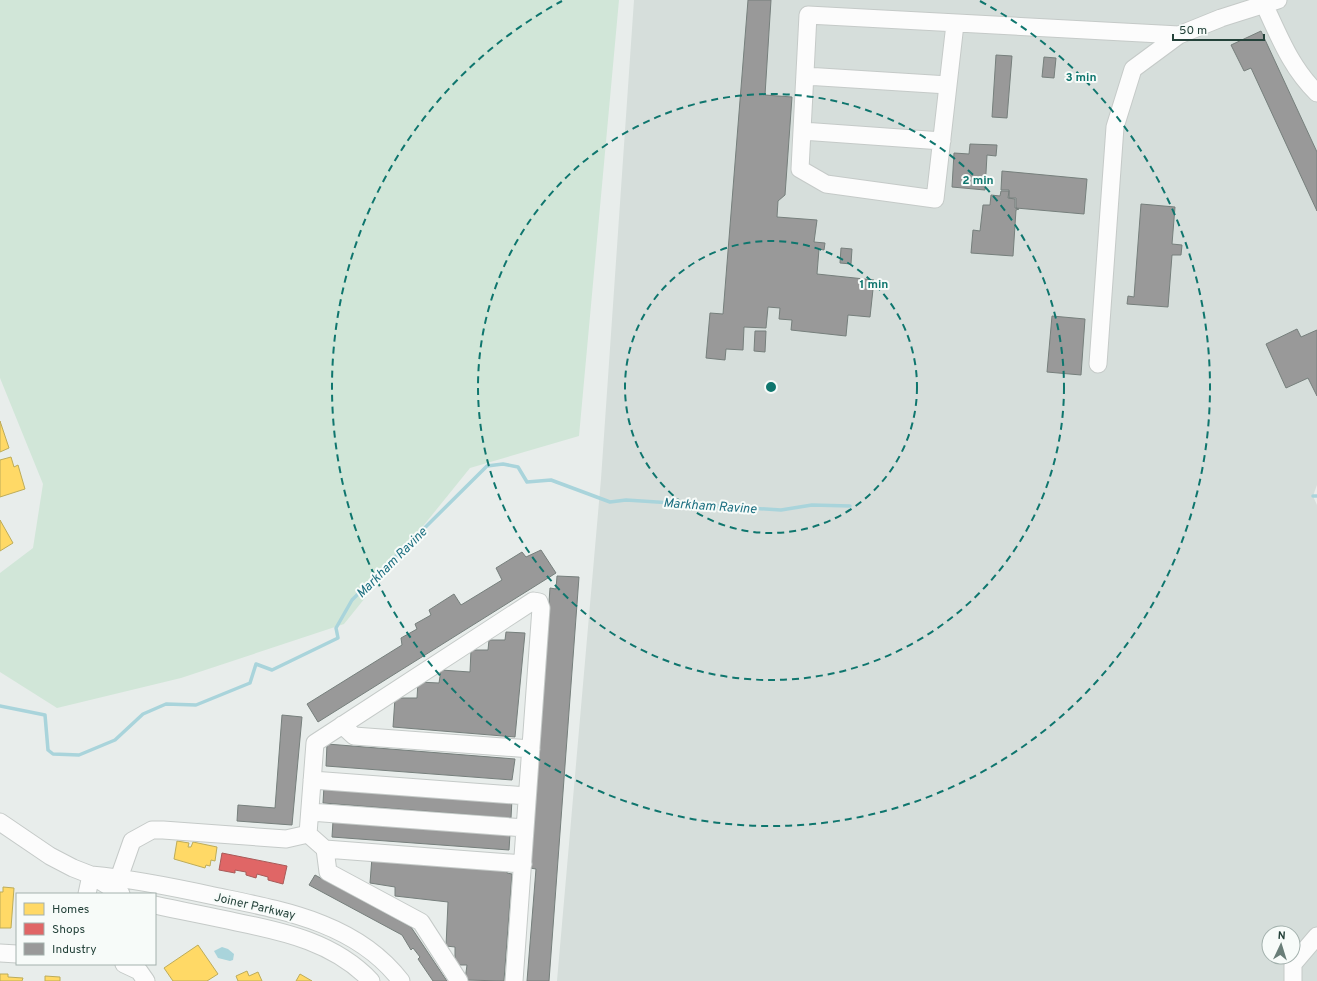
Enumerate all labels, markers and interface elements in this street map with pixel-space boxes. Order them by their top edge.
scale bar [1173,16,1264,42]
text: 50 m [1179,23,1207,39]
text: 3 min [1065,70,1097,86]
text: 2 min [962,173,994,189]
text: 1 min [860,277,888,293]
centre of rings [764,380,778,394]
water label: Markham Ravine [663,496,757,518]
water label: Markham Ravine [354,525,431,602]
street label: Joiner Parkway [213,890,297,924]
legend [16,893,156,965]
text: Homes [52,902,89,918]
text: Shops [52,922,85,938]
north arrow [1261,925,1301,965]
text: N [1277,929,1286,943]
text: Industry [52,942,97,958]

